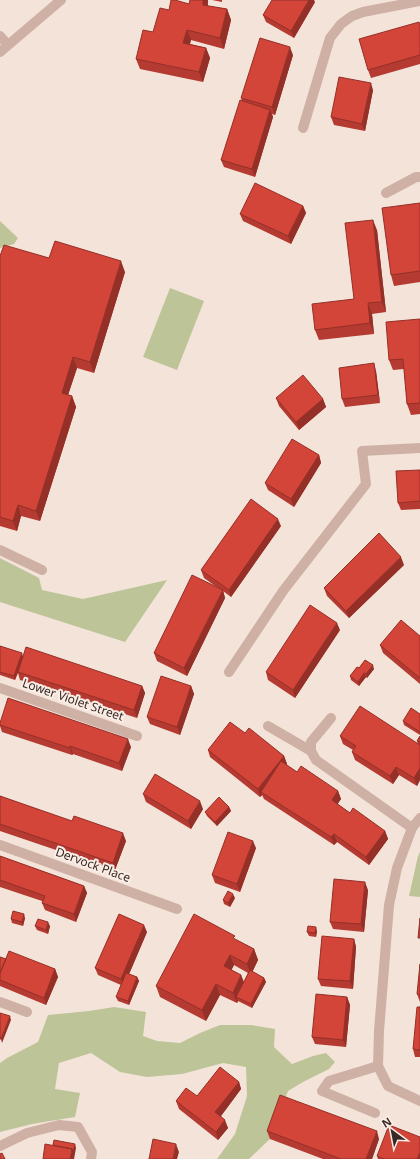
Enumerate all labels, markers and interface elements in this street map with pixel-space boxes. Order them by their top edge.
street label: Lower Violet Street [20,674,127,725]
street label: Dervock Place [53,843,133,886]
north arrow [372,1111,412,1151]
text: N [379,1113,394,1131]

